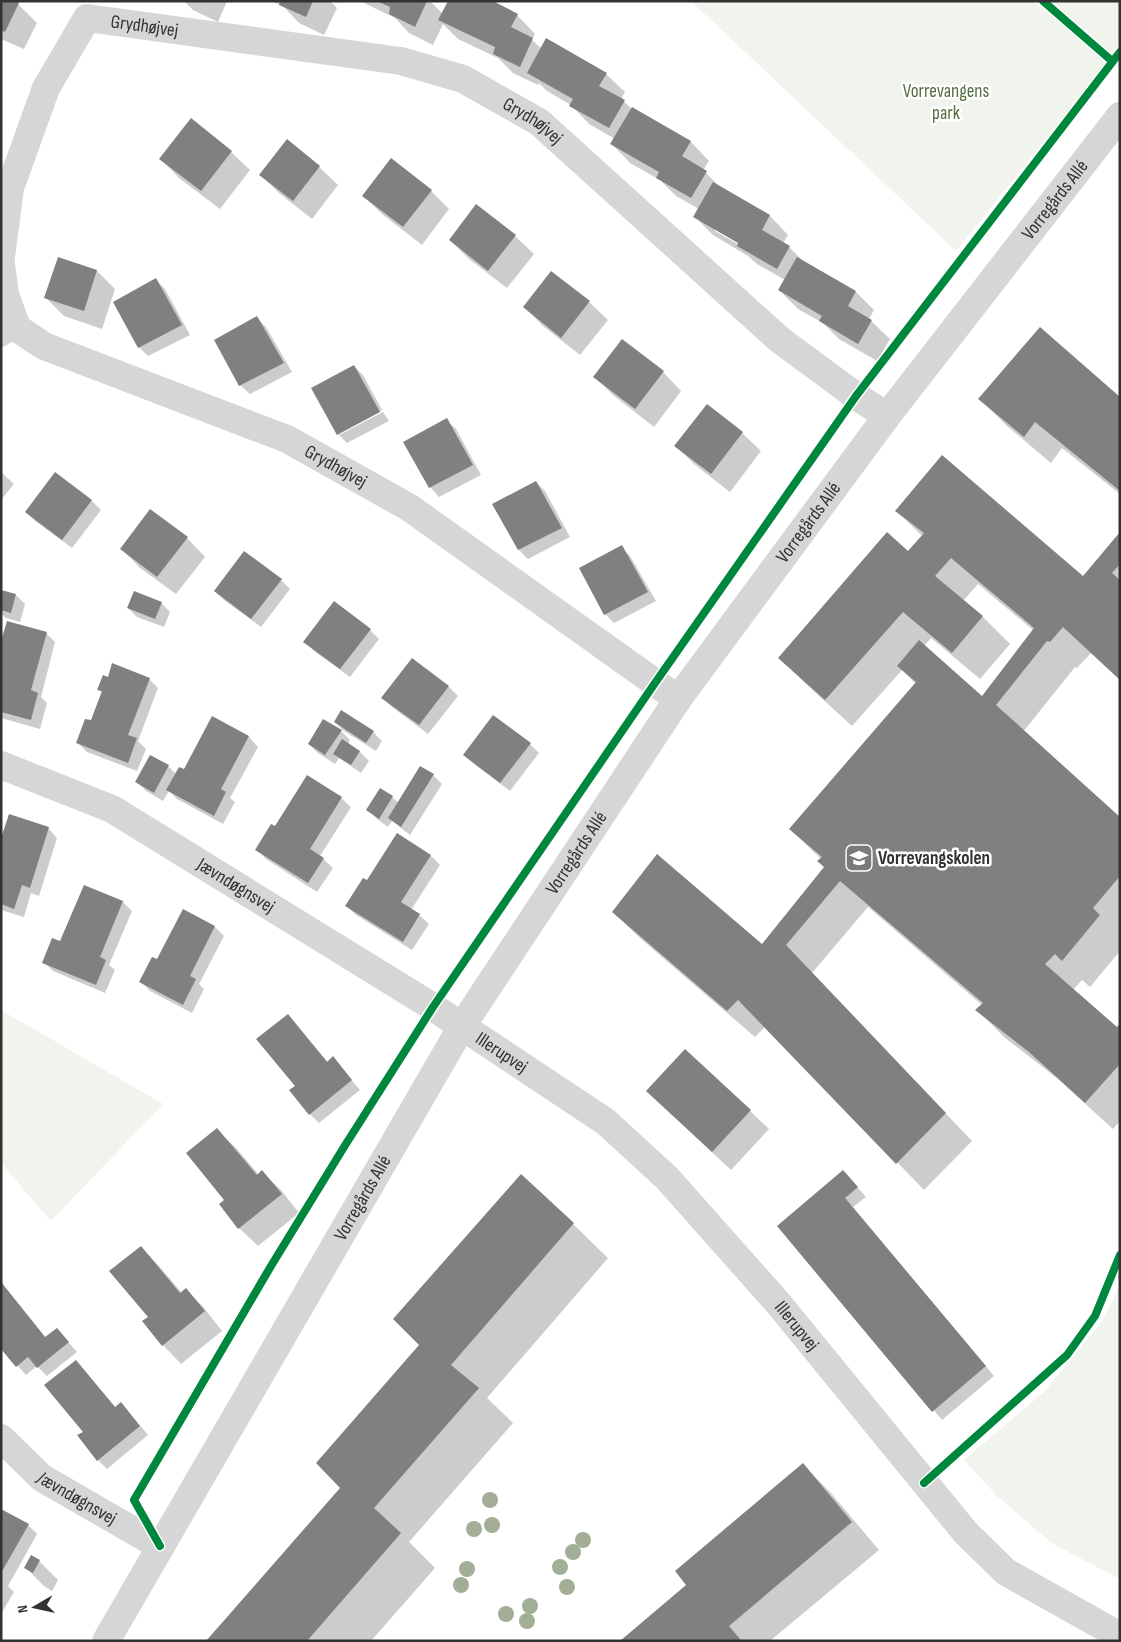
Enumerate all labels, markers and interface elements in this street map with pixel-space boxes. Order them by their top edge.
street label: Grydhøjvej [109,10,180,42]
park label: Vorrevangens park [903,80,989,125]
street label: Grydhøjvej [499,92,568,149]
street label: Vorregårds Allé [1017,155,1093,244]
street label: Grydhøjvej [301,440,371,493]
street label: Vorregårds Allé [771,477,846,567]
street label: Vorregårds Allé [541,807,612,899]
school or university icon: Vorrevangskolen [844,843,874,873]
place label: Vorrevangskolen [878,847,990,870]
street label: Jævndøgnsvej [192,852,279,918]
street label: Illerupvej [471,1027,532,1078]
street label: Vorregårds Allé [329,1151,396,1245]
street label: Illerupvej [770,1296,824,1356]
street label: Jævndøgnsvej [31,1467,121,1530]
north arrow [10,1582,60,1632]
text: N [14,1604,32,1614]

